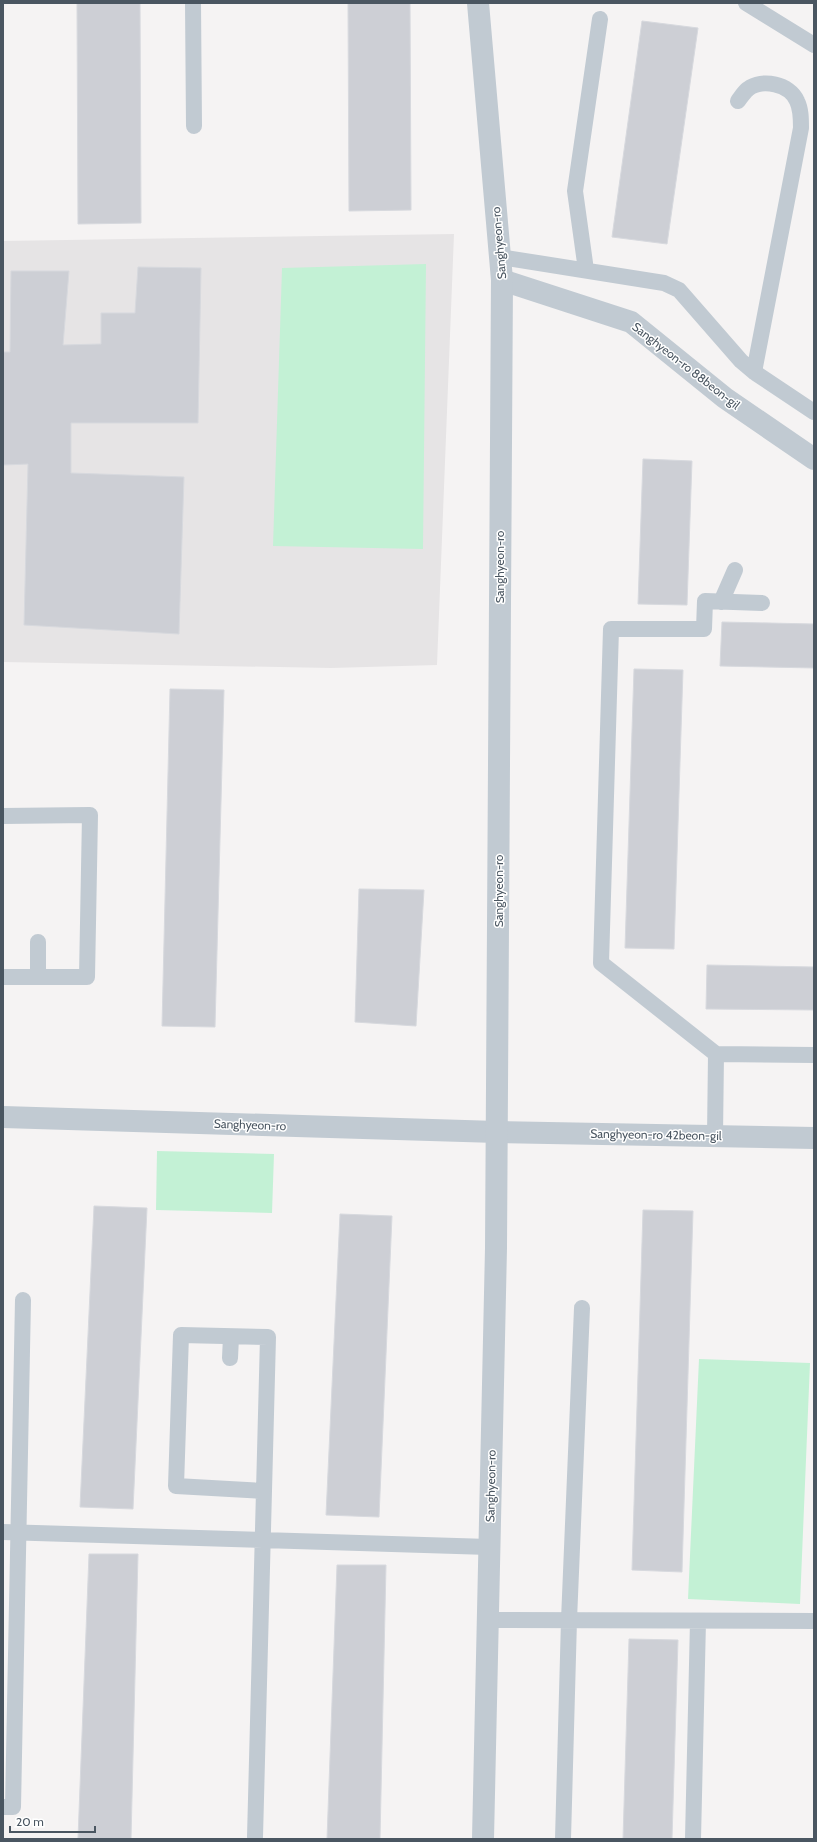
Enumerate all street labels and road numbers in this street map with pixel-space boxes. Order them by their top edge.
street label: Sanghyeon-ro [488,206,509,280]
street label: Sanghyeon-ro 88beon-gil [629,319,743,412]
street label: Sanghyeon-ro [492,530,507,603]
street label: Sanghyeon-ro [491,854,506,927]
street label: Sanghyeon-ro [214,1116,287,1133]
street label: Sanghyeon-ro 42beon-gil [590,1126,722,1143]
street label: Sanghyeon-ro [482,1449,499,1522]

